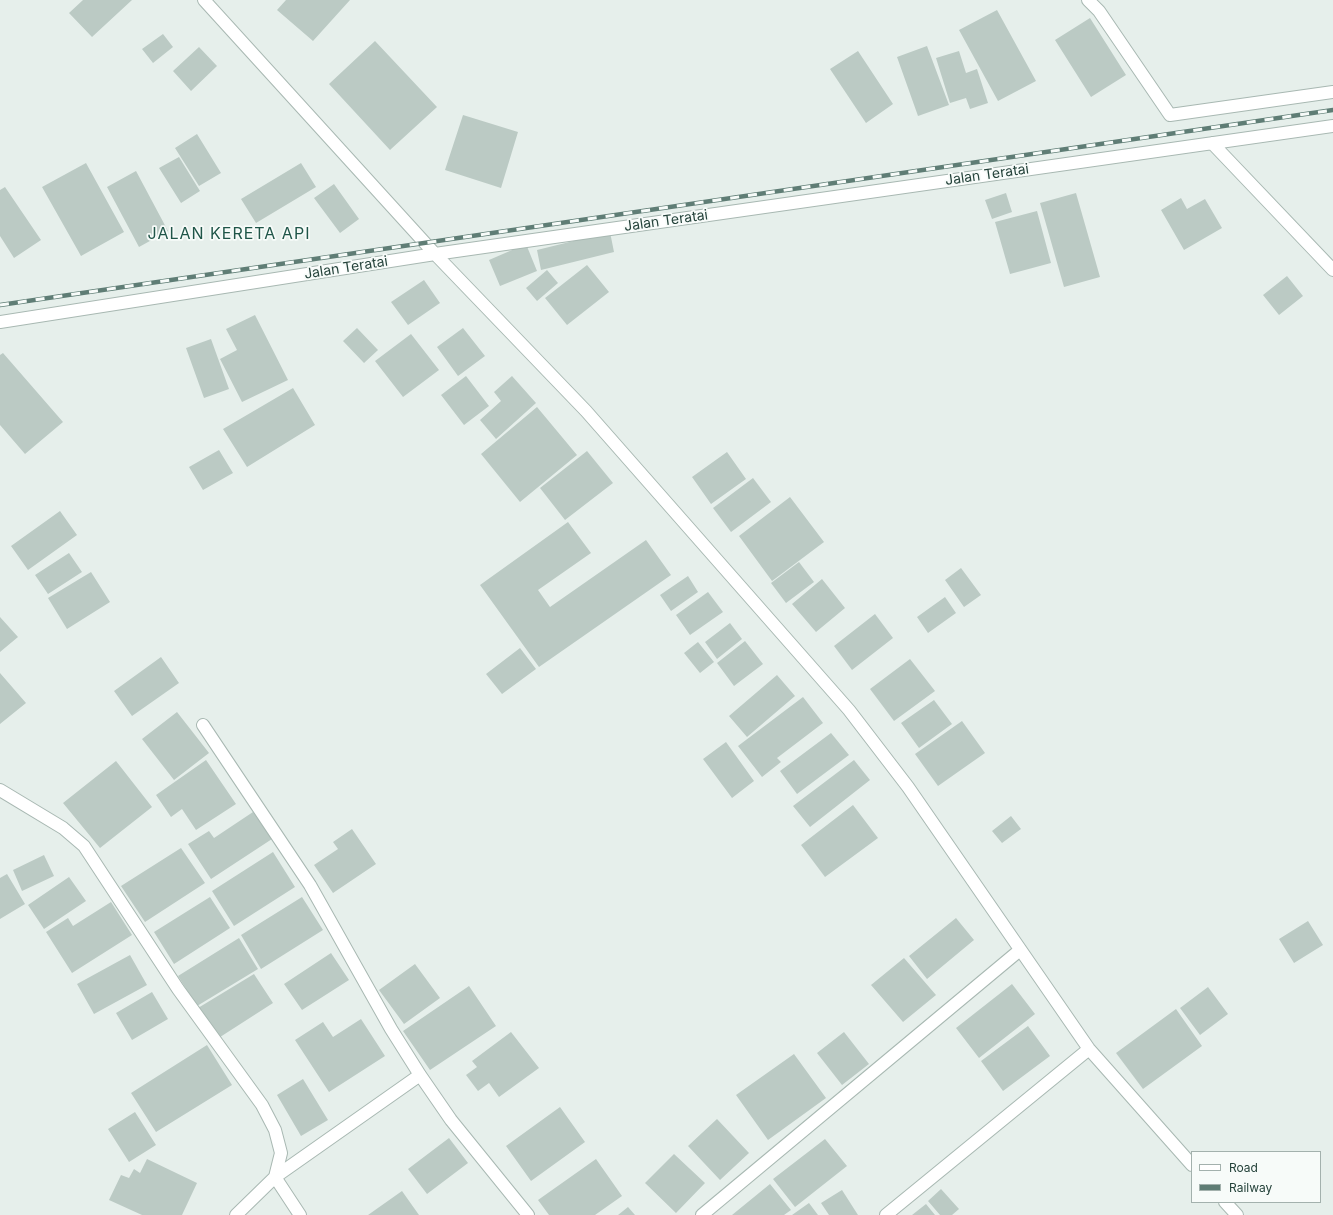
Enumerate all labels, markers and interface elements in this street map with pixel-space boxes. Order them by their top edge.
street label: Jalan Teratai [944,161,1030,189]
street label: Jalan Teratai [623,207,709,235]
district label: JALAN KERETA API [148,224,310,244]
street label: Jalan Teratai [303,253,389,283]
legend [1191,1151,1321,1203]
text: Road [1229,1160,1258,1175]
text: Railway [1229,1180,1272,1195]

